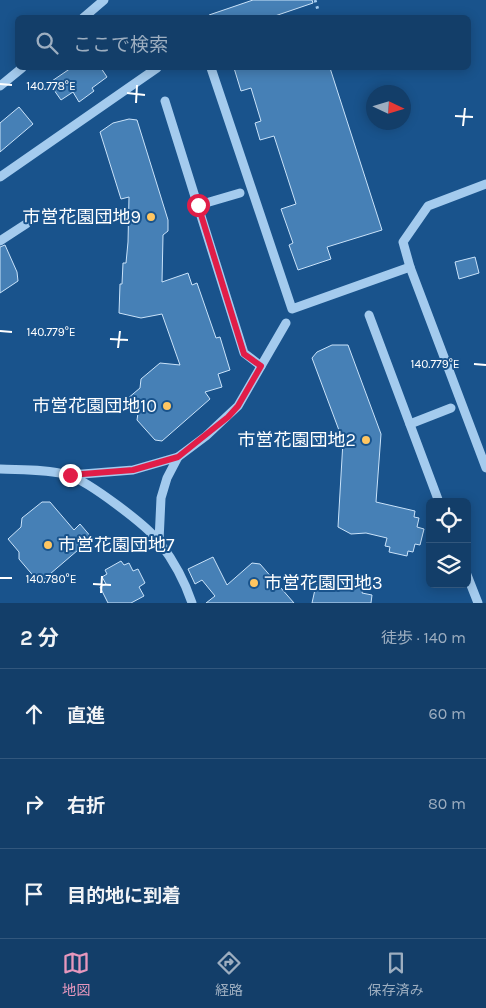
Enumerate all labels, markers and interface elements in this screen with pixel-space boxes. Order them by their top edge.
search box [15,15,471,70]
icon: search [33,29,61,57]
text: ここで検索 [73,34,168,56]
text: 140.778°E [26,79,76,93]
north arrow [366,85,411,130]
route start [187,194,210,217]
place label: 市営花園団地9 [23,206,141,228]
marker: 市営花園団地9 [145,211,157,223]
text: 140.779°E [27,325,76,339]
text: 140.779°E [411,357,460,371]
place label: 市営花園団地10 [32,395,157,417]
marker: 市営花園団地10 [161,400,173,412]
place label: 市営花園団地2 [238,429,356,451]
marker: 市営花園団地2 [360,434,372,446]
route end [59,464,82,487]
map controls [426,498,471,588]
button: locate [426,498,471,543]
place label: 市営花園団地7 [58,534,175,556]
marker: 市営花園団地7 [42,539,54,551]
button: layers [426,543,471,588]
text: 140.780°E [26,572,76,586]
place label: 市営花園団地3 [264,572,383,594]
marker: 市営花園団地3 [248,577,260,589]
text: 2 分 [20,626,59,650]
text: 徒歩 · 140 m [381,628,466,647]
icon: ahead [20,700,48,728]
text: 60 m [429,704,466,723]
text: 直進 [67,705,105,727]
icon: right [20,790,48,818]
text: 80 m [428,794,466,813]
text: 右折 [67,795,105,817]
icon: arrive [20,880,48,908]
text: 目的地に到着 [67,885,181,907]
tab: 地図 [62,949,90,999]
tab: 経路 [215,949,243,999]
tab: 保存済み [368,949,424,999]

